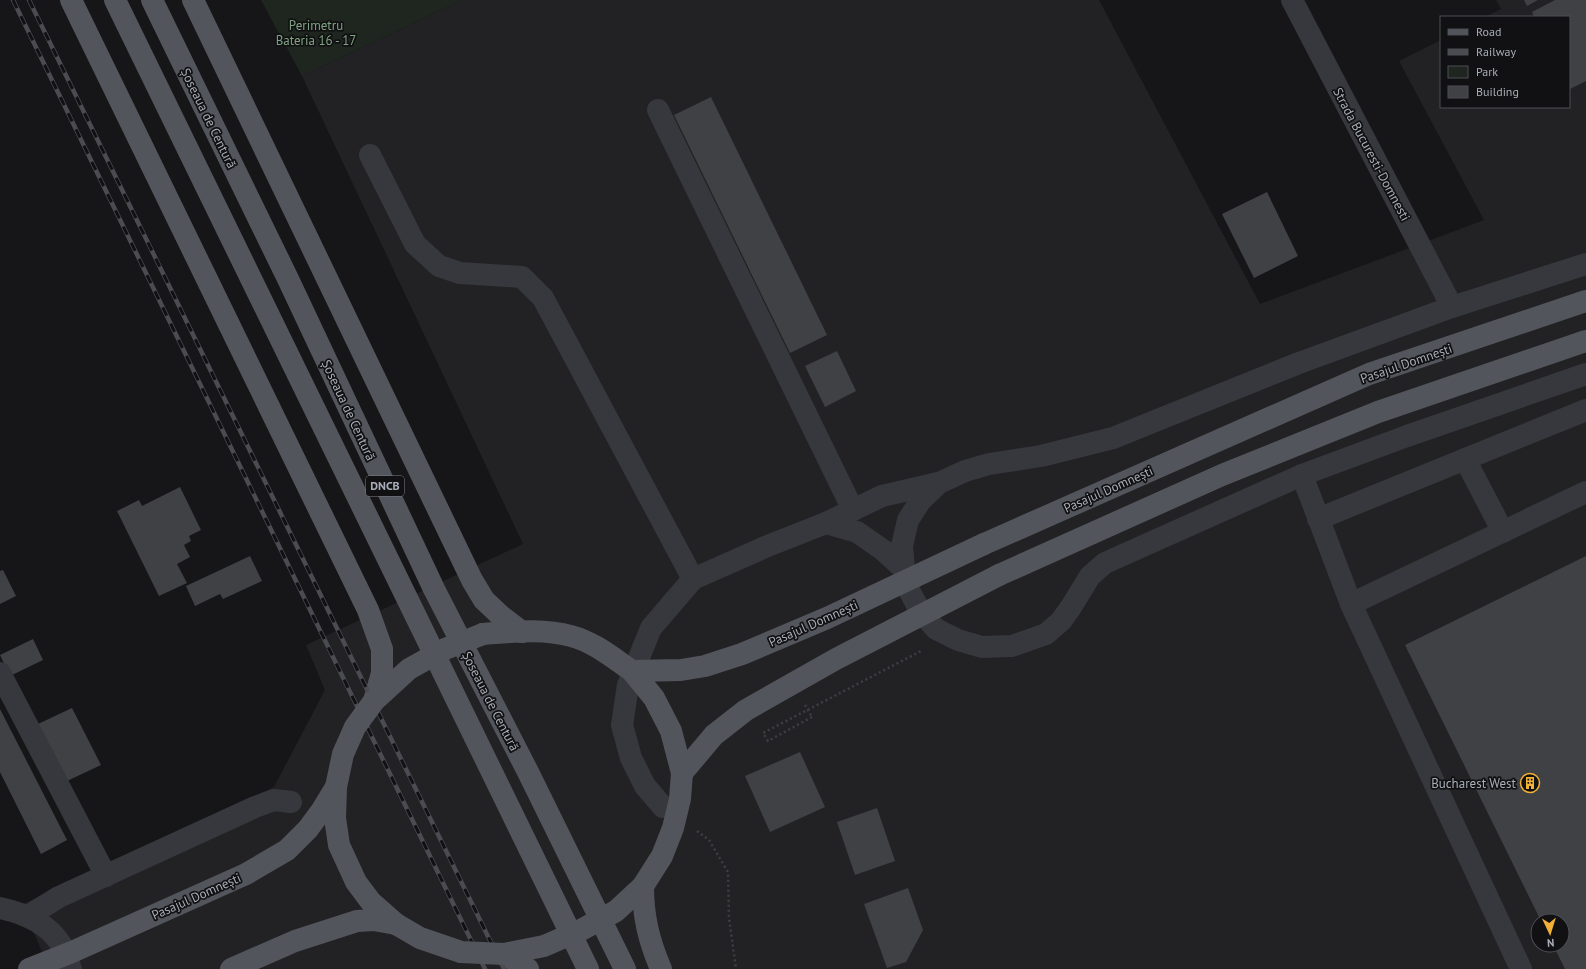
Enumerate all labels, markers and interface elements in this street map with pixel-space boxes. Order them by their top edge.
legend [1440,16,1570,108]
park label: Perimetru Bateria 16 - 17 [276,17,356,49]
text: Road [1476,24,1501,39]
text: Railway [1476,44,1516,59]
text: Park [1476,64,1498,79]
street label: Șoseaua de Centură [177,65,240,171]
text: Building [1476,84,1519,99]
street label: Strada Bucuresti-Domnesti [1329,85,1414,224]
street label: Pasajul Domnești [1358,340,1454,387]
street label: Șoseaua de Centură [318,357,379,463]
street label: Pasajul Domnești [1061,462,1156,517]
road number: DNCB [366,476,404,496]
street label: Pasajul Domnești [766,596,861,651]
street label: Șoseaua de Centură [458,649,523,754]
building icon: Bucharest West [1519,772,1541,794]
place label: Bucharest West [1431,775,1517,792]
street label: Pasajul Domnești [149,869,244,924]
north arrow [1530,913,1570,953]
text: N [1547,936,1555,950]

